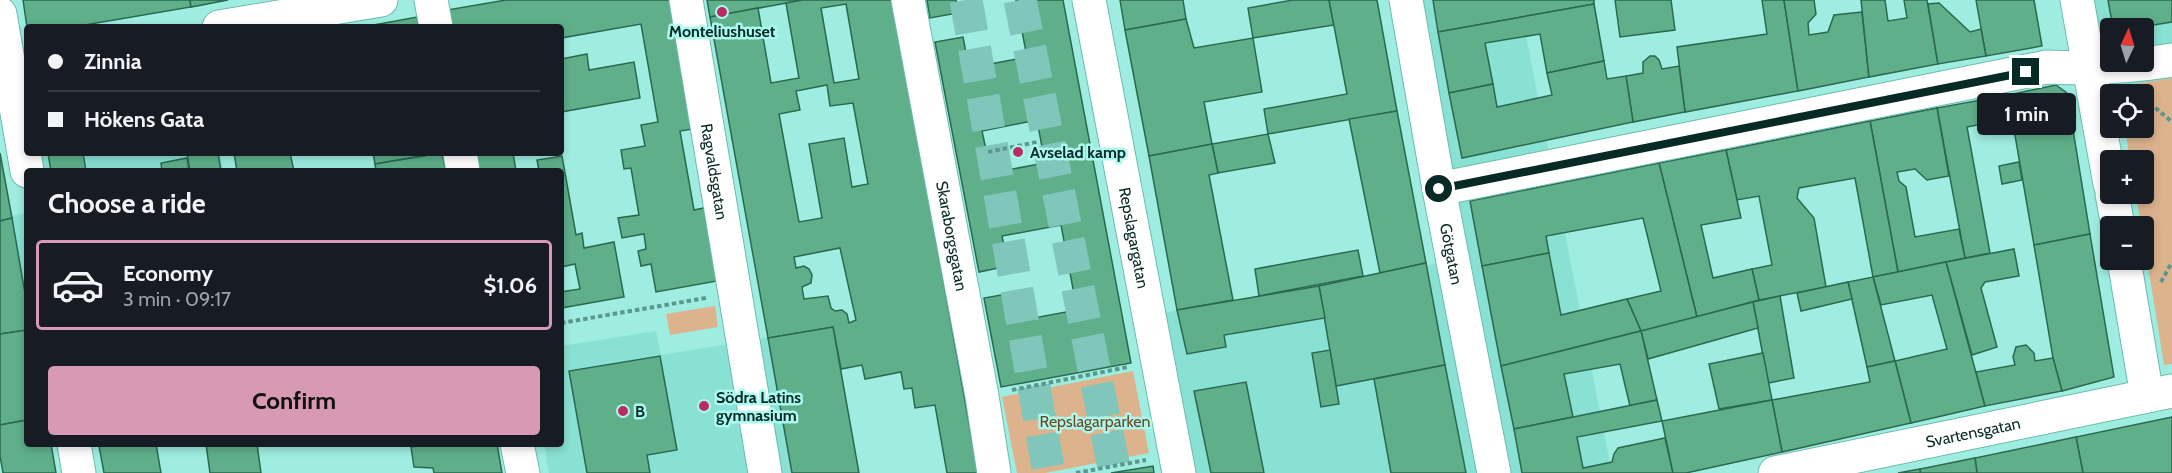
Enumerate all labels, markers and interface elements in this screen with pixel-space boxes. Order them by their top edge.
marker: Monteliushuset [715,5,729,19]
north arrow [2100,18,2154,72]
map controls [2100,18,2154,270]
place label: Monteliushuset [669,22,776,41]
text: Zinnia [84,48,142,75]
route end [2012,58,2039,85]
button: locate [2100,84,2154,138]
callout: 1 min [1976,93,2076,135]
text: 1 min [2004,102,2049,126]
text: Hökens Gata [84,106,204,133]
street label: Ragvaldsgatan [697,122,732,221]
place label: Avselad kamp [1030,143,1126,162]
marker: Avselad kamp [1011,145,1025,159]
button: + [2100,150,2154,204]
route start [1425,175,1452,202]
street label: Skaraborgsgatan [933,179,972,293]
street label: Repslagargatan [1115,185,1153,290]
text: Choose a ride [48,187,206,220]
button: − [2100,216,2154,270]
street label: Götgatan [1436,222,1467,286]
icon: car [51,258,105,312]
text: Economy [123,260,213,287]
text: $1.06 [484,272,537,299]
text: 3 min · 09:17 [123,287,231,311]
button: Confirm [48,366,540,435]
place label: Södra Latins gymnasium [716,388,801,425]
marker: Södra Latins gymnasium [697,399,711,413]
place label: B [635,402,645,421]
marker: B [616,404,630,418]
park label: Repslagarparken [1040,412,1150,431]
street label: Svartensgatan [1924,413,2022,451]

